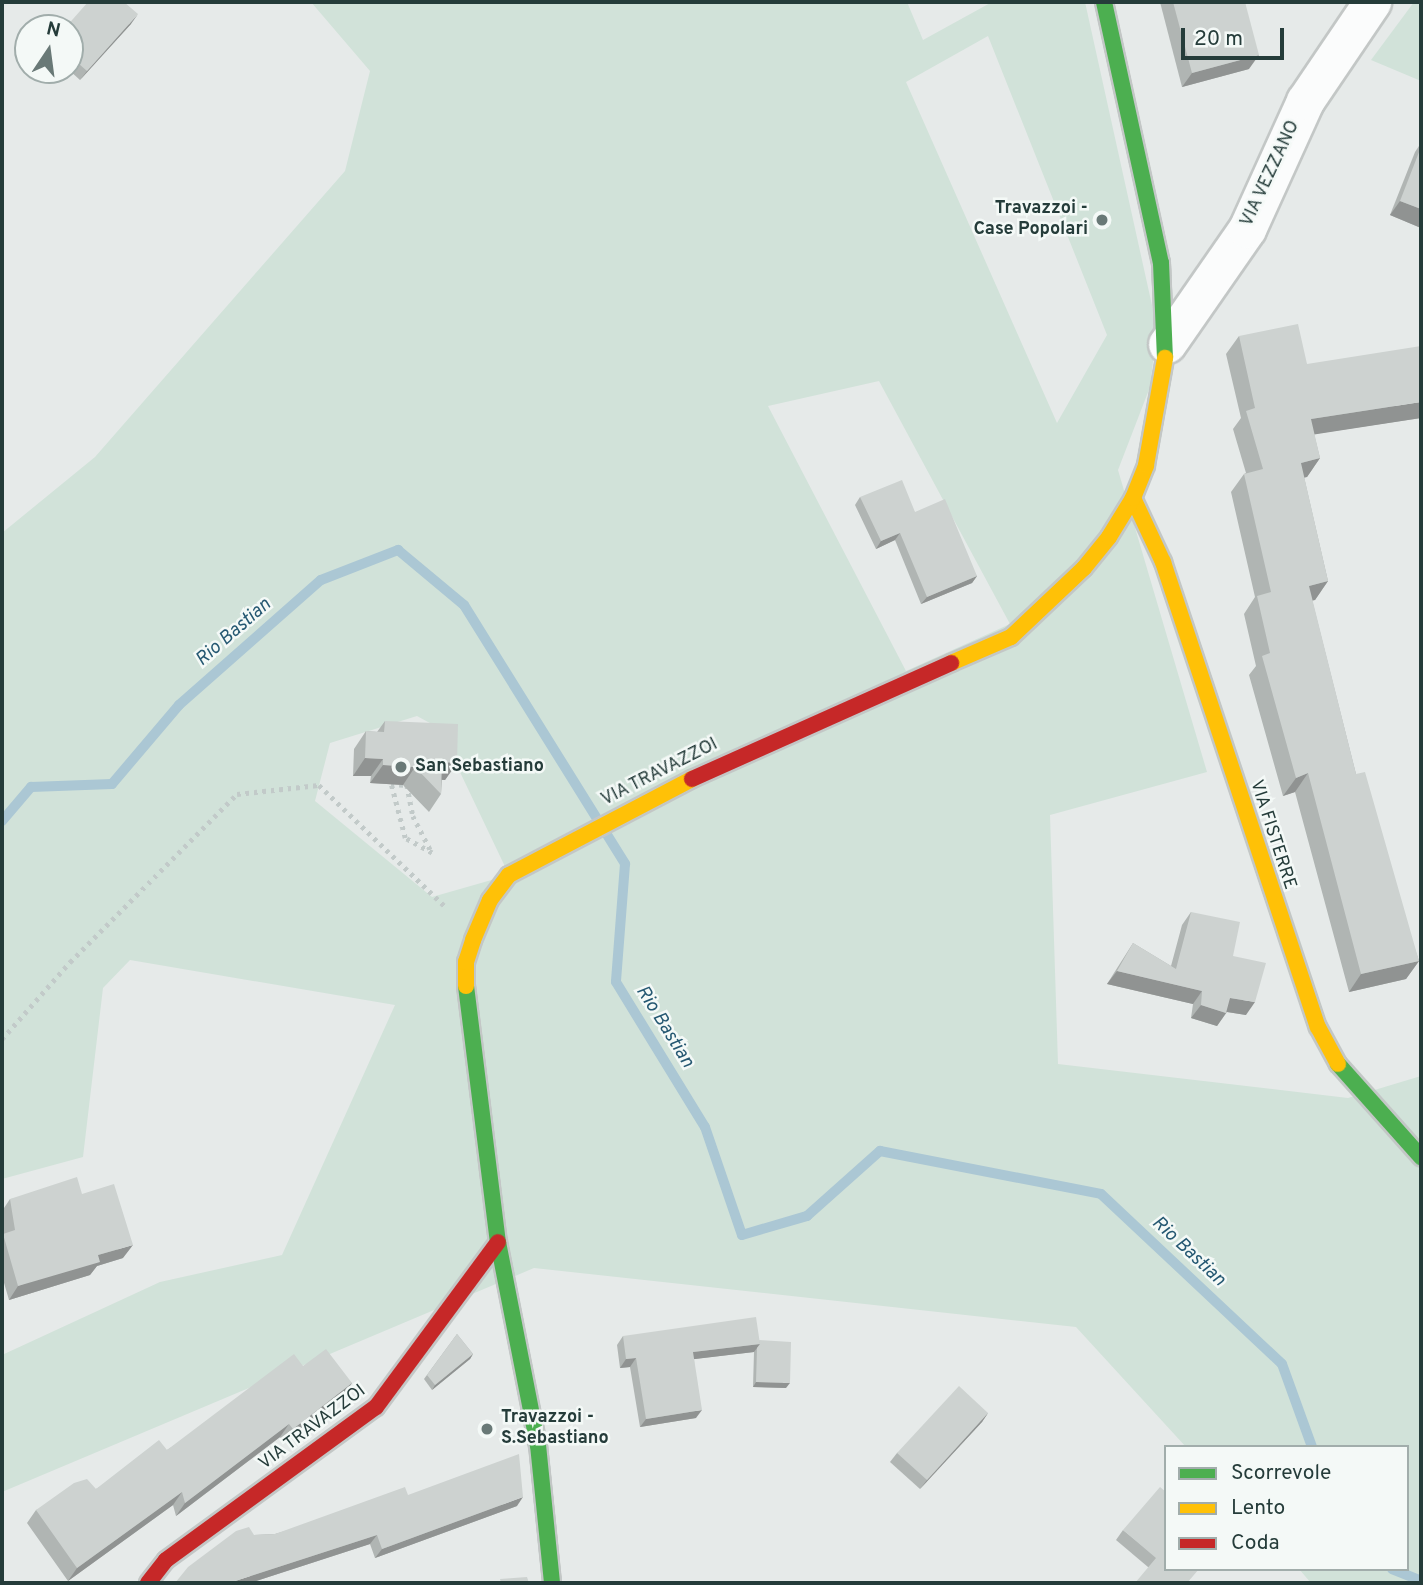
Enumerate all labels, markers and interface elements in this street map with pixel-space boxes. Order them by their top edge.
north arrow [14,14,84,84]
scale bar [1185,14,1288,58]
text: N [44,17,63,44]
text: 20 m [1194,26,1243,53]
street label: VIA VEZZANO [1237,117,1305,231]
place label: Travazzoi - Case Popolari [973,199,1088,242]
marker: Travazzoi - Case Popolari [1094,212,1110,228]
water label: Rio Bastian [192,594,276,672]
street label: VIA TRAVAZZOI [597,734,723,812]
place label: San Sebastiano [415,756,544,778]
marker: San Sebastiano [393,759,409,775]
street label: VIA FISTERRE [1244,777,1300,893]
water label: Rio Bastian [630,982,698,1072]
water label: Rio Bastian [1146,1212,1230,1292]
street label: VIA TRAVAZZOI [255,1380,371,1476]
place label: Travazzoi - S.Sebastiano [501,1408,609,1450]
marker: Travazzoi - S.Sebastiano [479,1421,495,1437]
legend [1164,1445,1409,1571]
text: Scorrevole [1231,1460,1331,1487]
text: Lento [1231,1495,1285,1522]
text: Coda [1231,1530,1280,1557]

